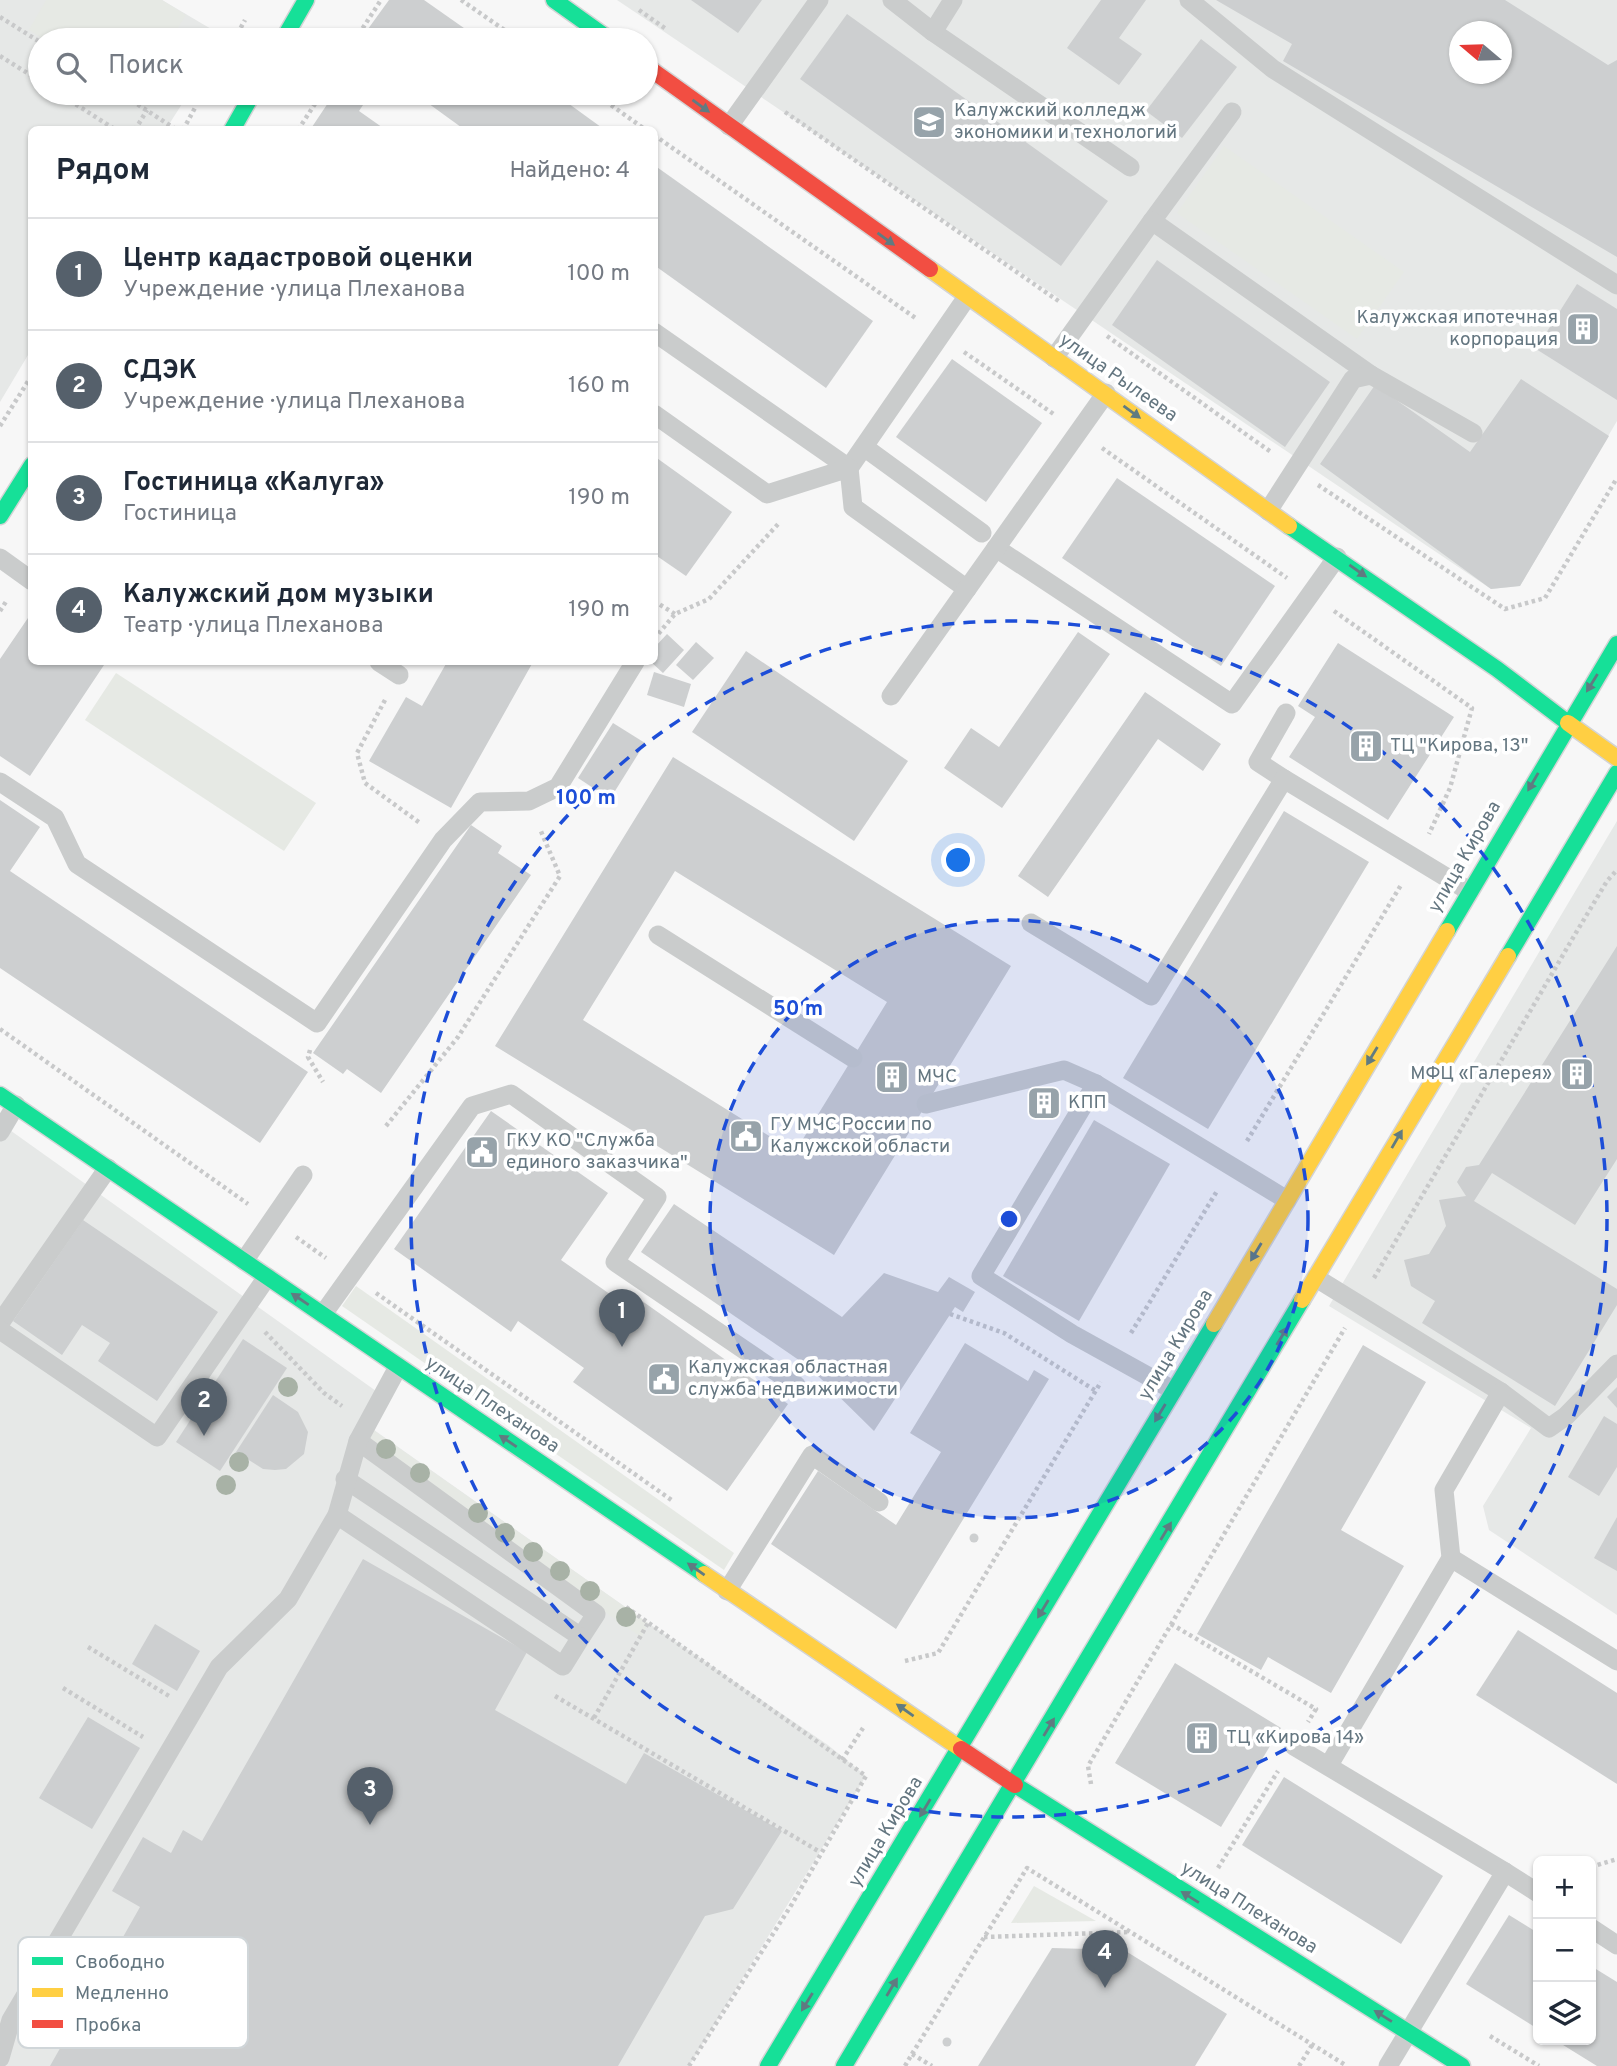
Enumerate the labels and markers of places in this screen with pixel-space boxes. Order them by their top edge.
place label: Калужский колледж экономики и технологий [954,99,1177,145]
school or university icon: Калужский колледж экономики и технологий [910,103,948,141]
place label: Калужская ипотечная корпорация [1357,306,1558,352]
building icon: Калужская ипотечная корпорация [1564,310,1602,348]
building icon: ТЦ "Кирова, 13" [1347,727,1385,765]
place label: ТЦ "Кирова, 13" [1390,734,1528,758]
building icon: МФЦ «Галерея» [1558,1055,1596,1093]
building icon: МЧС [873,1058,911,1096]
place label: МФЦ «Галерея» [1410,1062,1552,1086]
place label: МЧС [917,1065,957,1089]
building icon: КПП [1025,1084,1063,1122]
place label: КПП [1068,1091,1107,1115]
place label: ГУ МЧС России по Калужской области [770,1113,950,1159]
public building icon: ГУ МЧС России по Калужской области [727,1117,765,1155]
place label: ГКУ КО "Служба единого заказчика" [506,1129,688,1175]
public building icon: ГКУ КО "Служба единого заказчика" [463,1133,501,1171]
centre of rings [997,1207,1021,1231]
pin: 1 [599,1289,645,1347]
place label: Калужская областная служба недвижимости [688,1356,898,1402]
public building icon: Калужская областная служба недвижимости [645,1360,683,1398]
pin: 2 [181,1378,227,1436]
building icon: ТЦ «Кирова 14» [1183,1719,1221,1757]
place label: ТЦ «Кирова 14» [1226,1726,1364,1750]
pin: 3 [347,1767,393,1825]
pin: 4 [1082,1930,1128,1988]

